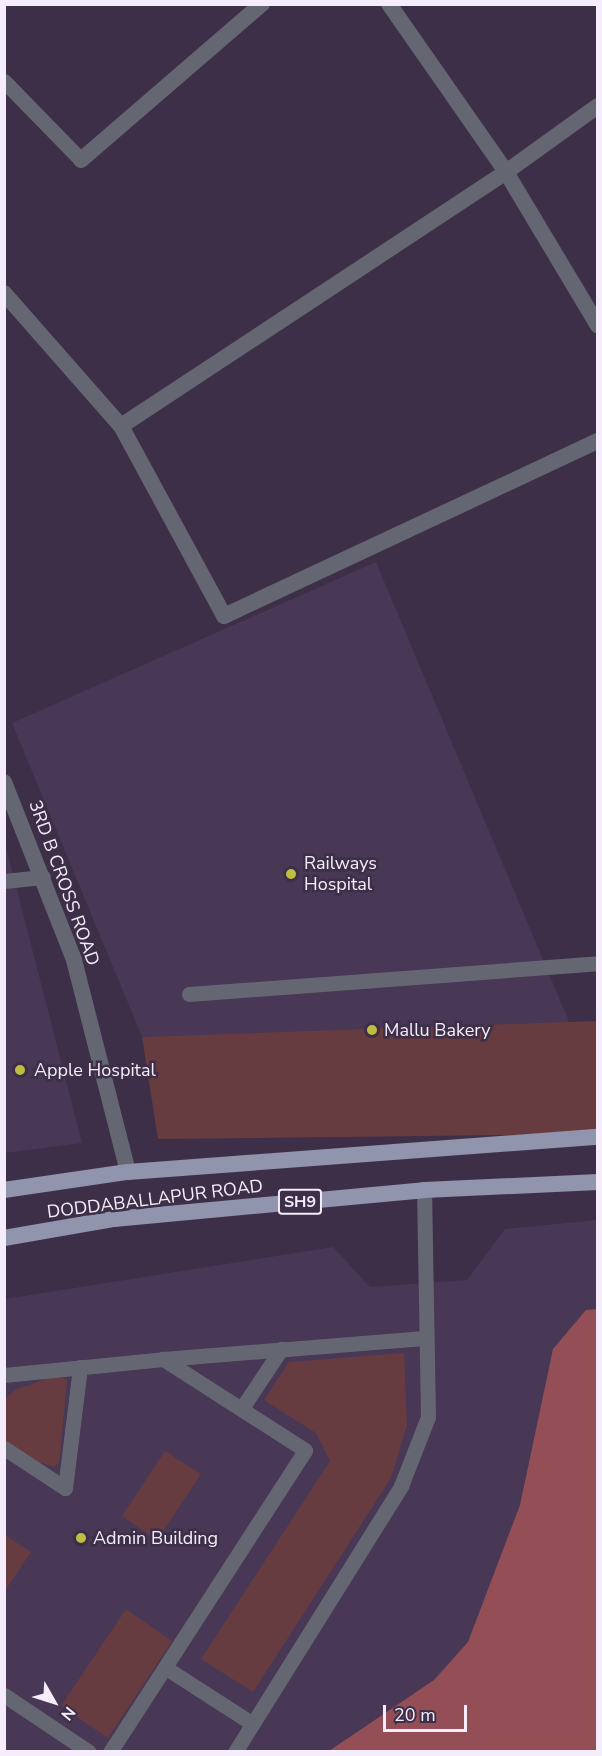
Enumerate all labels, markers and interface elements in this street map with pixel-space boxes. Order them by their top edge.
street label: 3RD B CROSS ROAD [24,797,104,969]
place label: Railways Hospital [304,853,377,896]
marker: Railways Hospital [282,865,300,883]
place label: Mallu Bakery [384,1019,491,1041]
marker: Mallu Bakery [365,1023,379,1037]
place label: Apple Hospital [34,1059,156,1081]
marker: Apple Hospital [11,1061,29,1079]
street label: DODDABALLAPUR ROAD [46,1175,264,1223]
road number: SH9 [278,1189,322,1215]
place label: Admin Building [93,1527,218,1549]
marker: Admin Building [74,1531,88,1545]
north arrow [24,1672,84,1732]
scale bar [386,1693,470,1731]
text: N [56,1702,80,1725]
text: 20 m [394,1703,436,1727]

